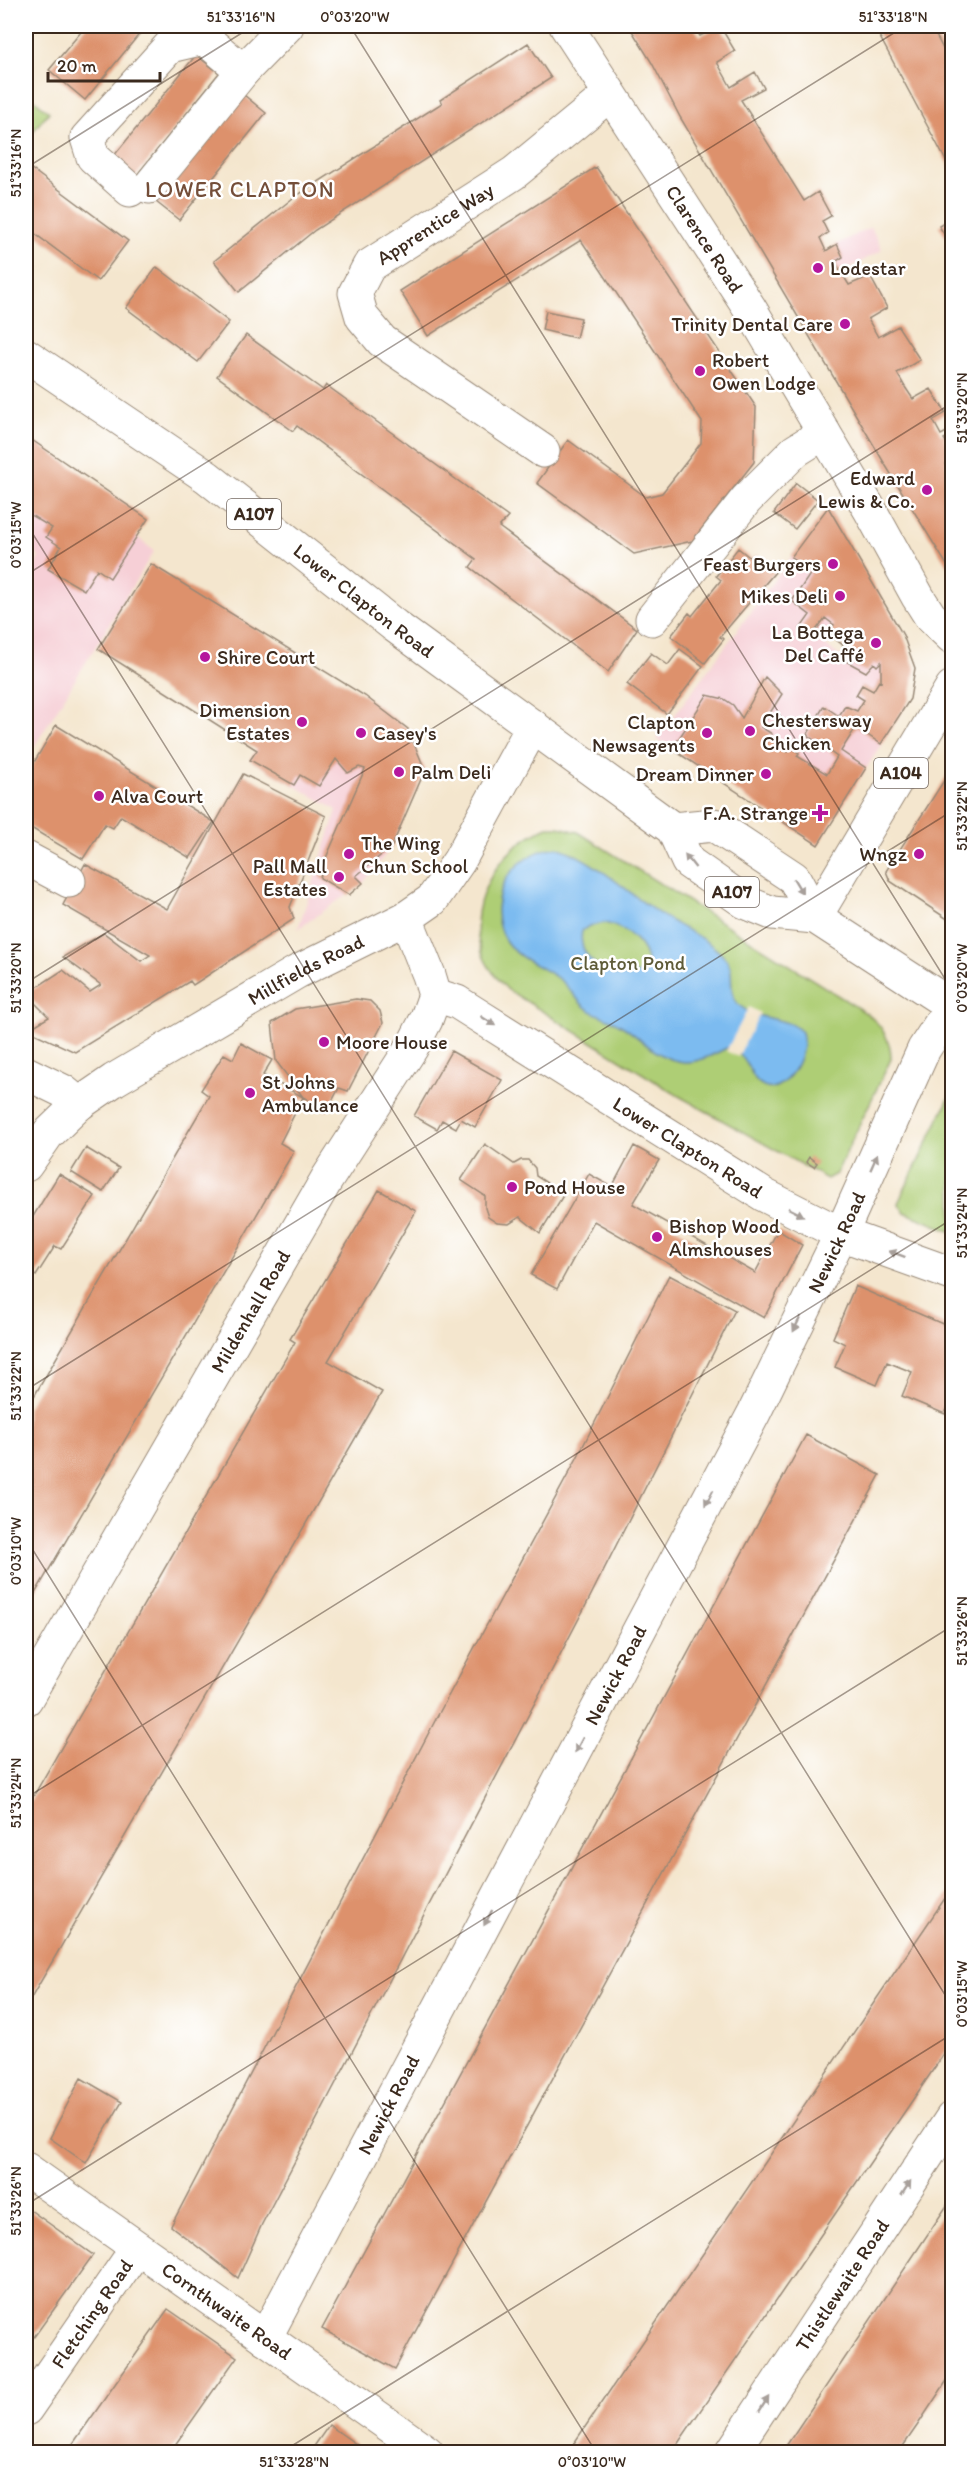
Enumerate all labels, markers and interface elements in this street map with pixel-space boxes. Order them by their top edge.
text: 51°33'16"N [207,8,275,26]
text: 0°03'20"W [320,8,390,26]
text: 51°33'18"N [858,8,928,26]
scale bar [48,45,160,83]
text: 20 m [57,55,97,77]
text: 51°33'16"N [7,129,25,197]
district label: LOWER CLAPTON [145,176,335,203]
street label: Apprentice Way [372,177,498,270]
street label: Clarence Road [661,180,749,297]
place label: Lodestar [830,256,906,280]
marker: Lodestar [811,261,825,275]
place label: Trinity Dental Care [671,312,833,336]
marker: Trinity Dental Care [838,317,852,331]
place label: Robert Owen Lodge [712,348,816,395]
marker: Robert Owen Lodge [693,364,707,378]
text: 51°33'20"N [953,372,971,444]
place label: Edward Lewis & Co. [818,466,915,513]
marker: Edward Lewis & Co. [920,483,934,497]
road number: A107 [227,499,281,529]
text: 0°03'15"W [7,501,25,569]
street label: Lower Clapton Road [289,538,439,663]
place label: Feast Burgers [703,552,821,576]
marker: Feast Burgers [826,557,840,571]
place label: Mikes Deli [741,584,828,608]
marker: Mikes Deli [833,589,847,603]
place label: La Bottega Del Caffé [772,620,865,667]
marker: La Bottega Del Caffé [869,636,883,650]
place label: Shire Court [217,645,315,669]
marker: Shire Court [198,650,212,664]
place label: Dimension Estates [199,698,290,745]
place label: Chestersway Chicken [762,708,872,755]
place label: Clapton Newsagents [592,710,695,757]
marker: Dimension Estates [295,715,309,729]
place label: Casey's [373,721,437,745]
marker: Chestersway Chicken [743,724,757,738]
marker: Casey's [354,726,368,740]
marker: Clapton Newsagents [700,726,714,740]
road number: A104 [874,758,928,788]
place label: Palm Deli [411,760,491,784]
place label: Dream Dinner [635,762,754,786]
marker: Palm Deli [392,765,406,779]
marker: Dream Dinner [759,767,773,781]
text: 51°33'22"N [953,781,971,851]
place label: Alva Court [111,784,203,808]
marker: Alva Court [92,789,106,803]
place label: F.A. Strange [703,801,808,825]
marker: F.A. Strange [813,806,827,820]
place label: The Wing Chun School [361,831,469,878]
place label: Wngz [859,842,908,866]
marker: The Wing Chun School [342,847,356,861]
marker: Wngz [912,847,926,861]
one-way arrow [683,853,696,869]
place label: Pall Mall Estates [253,854,327,901]
marker: Pall Mall Estates [332,870,346,884]
road number: A107 [705,877,759,907]
one-way arrow [792,878,803,894]
street label: Millfields Road [243,929,368,1010]
text: 51°33'20"N [7,942,25,1014]
text: 0°03'20"W [953,943,971,1013]
park label: Clapton Pond [570,951,686,975]
one-way arrow [479,1015,495,1027]
place label: Moore House [336,1030,448,1054]
marker: Moore House [317,1035,331,1049]
place label: St Johns Ambulance [262,1070,359,1117]
marker: St Johns Ambulance [243,1086,257,1100]
street label: Lower Clapton Road [609,1091,767,1203]
one-way arrow [869,1152,879,1170]
place label: Pond House [524,1175,625,1199]
marker: Pond House [505,1180,519,1194]
street label: Newick Road [802,1188,871,1297]
text: 51°33'24"N [953,1188,971,1258]
one-way arrow [788,1207,805,1216]
place label: Bishop Wood Almshouses [669,1214,780,1261]
marker: Bishop Wood Almshouses [650,1230,664,1244]
street label: Mildenhall Road [205,1245,295,1377]
one-way arrow [888,1249,906,1259]
one-way arrow [793,1316,802,1333]
text: 51°33'22"N [7,1351,25,1421]
one-way arrow [704,1490,714,1507]
text: 0°03'10"W [7,1517,25,1585]
text: 51°33'26"N [953,1596,971,1666]
street label: Newick Road [579,1621,652,1729]
one-way arrow [574,1737,584,1754]
text: 51°33'24"N [7,1758,25,1828]
one-way arrow [483,1909,493,1926]
text: 0°03'15"W [953,1960,971,2028]
street label: Newick Road [352,2051,425,2159]
text: 51°33'26"N [7,2166,25,2236]
one-way arrow [900,2181,912,2197]
street label: Thistlewaite Road [790,2214,894,2356]
street label: Fletching Road [46,2254,138,2373]
street label: Cornthwaite Road [157,2257,297,2365]
one-way arrow [758,2396,770,2412]
text: 51°33'28"N [259,2453,329,2471]
text: 0°03'10"W [558,2453,626,2471]

